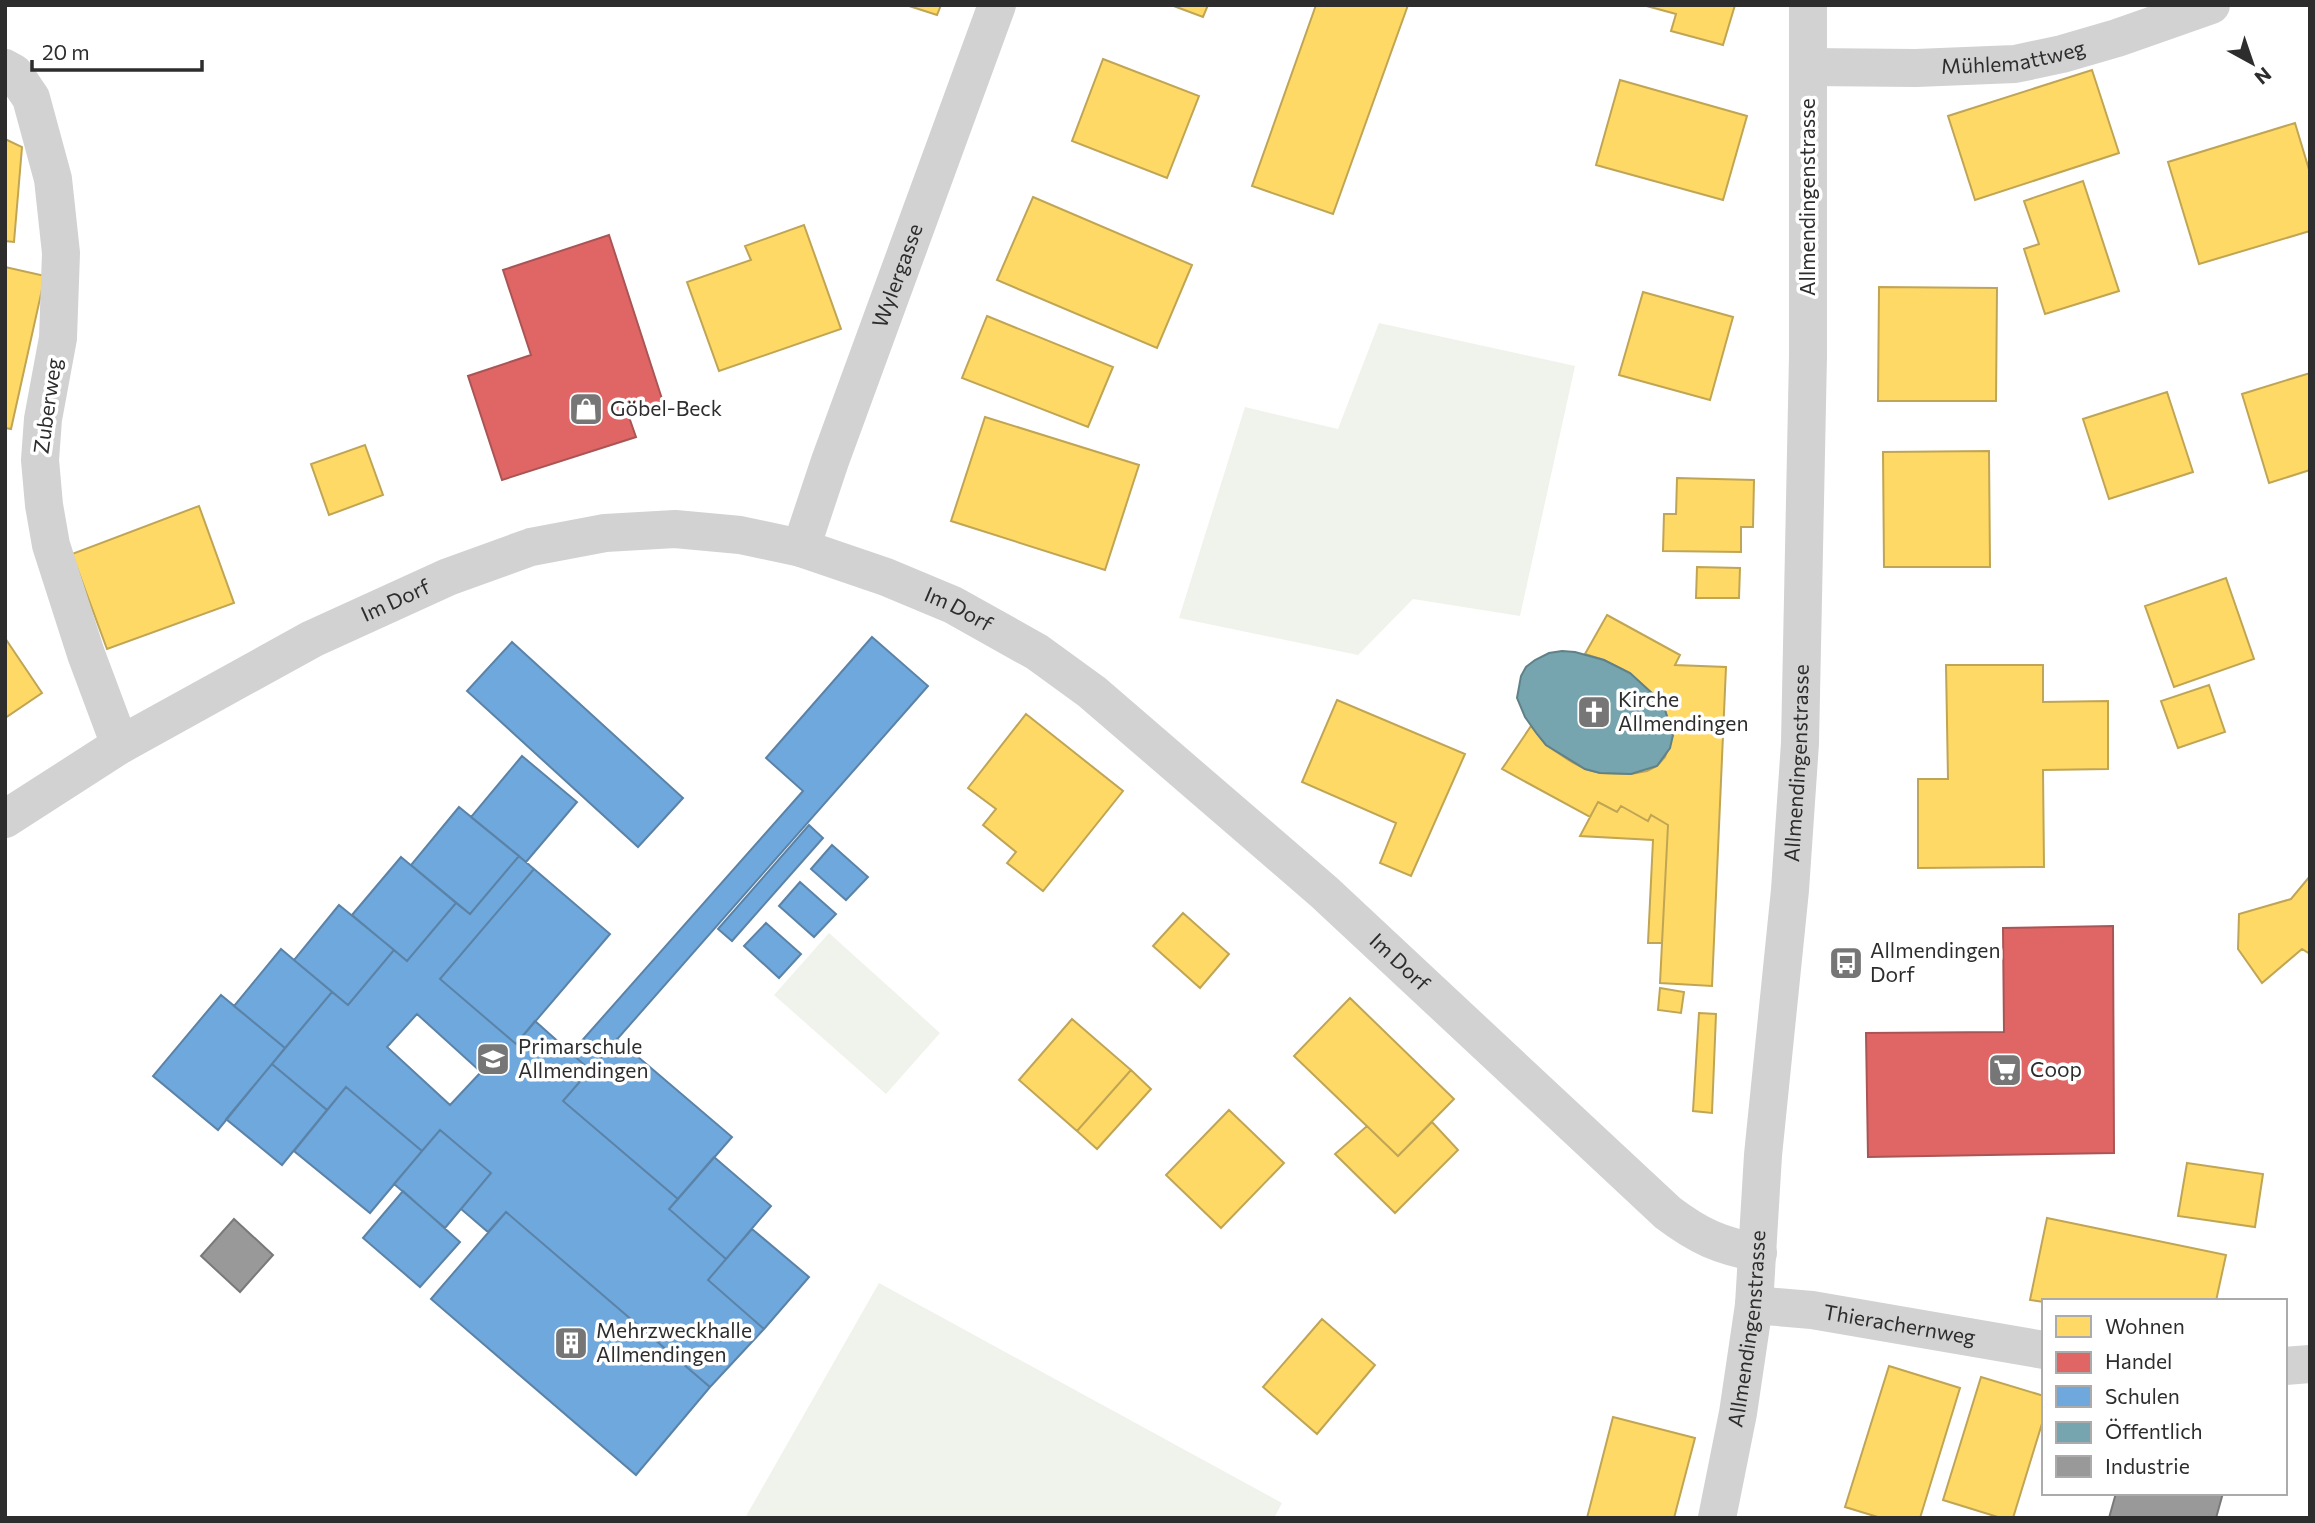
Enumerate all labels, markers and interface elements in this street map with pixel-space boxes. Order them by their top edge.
scale bar [32,28,201,72]
north arrow [2217,28,2287,98]
street label: Mühlemattweg [1941,34,2088,78]
text: 20 m [42,39,90,64]
text: N [2250,63,2276,90]
street label: Allmendingenstrasse [1794,98,1819,296]
street label: Wylergasse [866,220,927,331]
street label: Zuberweg [27,356,66,455]
shop icon: Göbel-Beck [567,390,605,428]
place label: Göbel-Beck [610,395,722,420]
street label: Im Dorf [357,573,434,626]
street label: Im Dorf [921,581,998,636]
street label: Allmendingenstrasse [1778,664,1813,863]
place label: Kirche Allmendingen [1618,686,1748,735]
church icon: Kirche Allmendingen [1575,693,1613,731]
street label: Im Dorf [1365,927,1436,996]
place label: Allmendingen Dorf [1870,937,2000,986]
bus stop icon: Allmendingen Dorf [1827,944,1865,982]
place label: Primarschule Allmendingen [518,1033,648,1082]
school or university icon: Primarschule Allmendingen [474,1040,512,1078]
supermarket icon: Coop [1986,1051,2024,1089]
place label: Coop [2030,1056,2082,1081]
street label: Allmendingenstrasse [1722,1230,1769,1429]
street label: Thierachernweg [1822,1298,1978,1349]
legend [2042,1299,2287,1495]
text: Wohnen [2105,1313,2185,1338]
place label: Mehrzweckhalle Allmendingen [596,1317,752,1366]
building icon: Mehrzweckhalle Allmendingen [552,1324,590,1362]
text: Handel [2105,1348,2172,1373]
text: Schulen [2105,1383,2180,1408]
text: Öffentlich [2105,1418,2203,1443]
text: Industrie [2105,1453,2190,1478]

